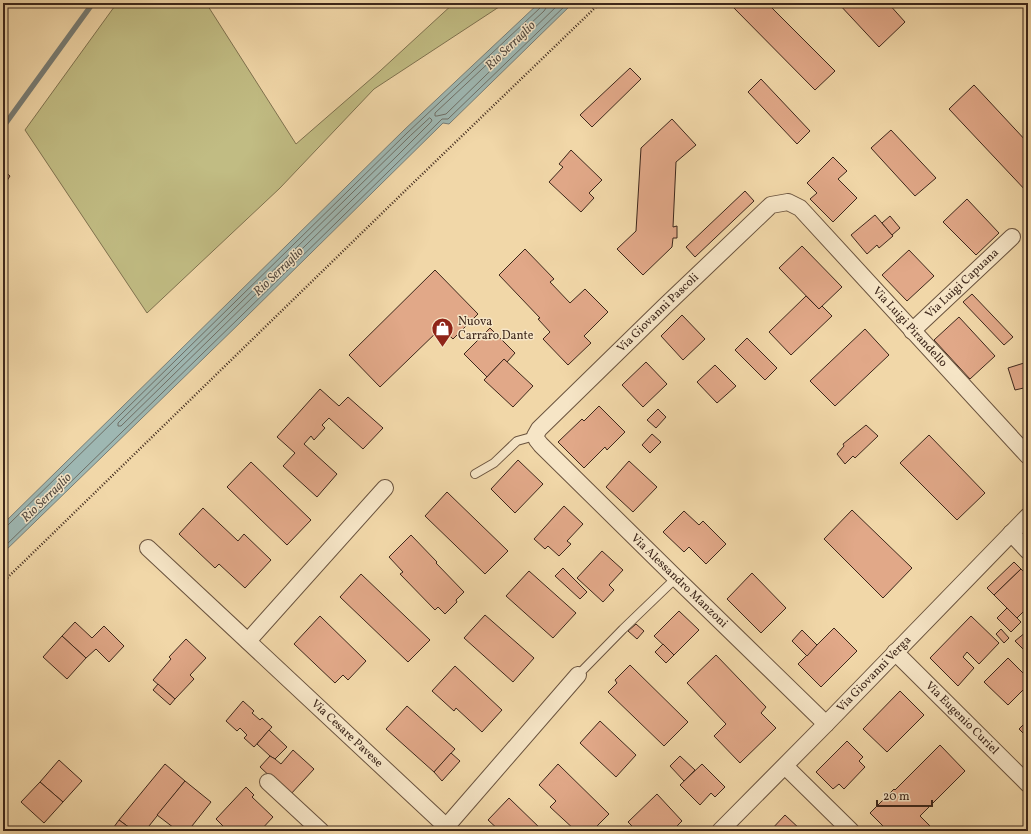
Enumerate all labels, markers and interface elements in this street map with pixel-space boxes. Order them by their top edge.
water label: Rio Serraglio [482,17,540,75]
water label: Rio Serraglio [250,243,308,301]
street label: Via Luigi Capuana [922,245,1003,322]
street label: Via Giovanni Pascoli [614,269,703,356]
street label: Via Luigi Pirandello [869,284,951,371]
place label: Nuova Carraro Dante [458,314,534,344]
shop icon: Nuova Carraro Dante [430,316,456,349]
water label: Rio Serraglio [18,469,76,527]
street label: Via Alessandro Manzoni [627,530,731,632]
street label: Via Giovanni Verga [834,633,915,716]
street label: Via Eugenio Curiel [921,678,1002,759]
street label: Via Cesare Pavese [307,696,386,771]
scale bar [877,782,932,808]
text: 20 m [883,789,910,805]

